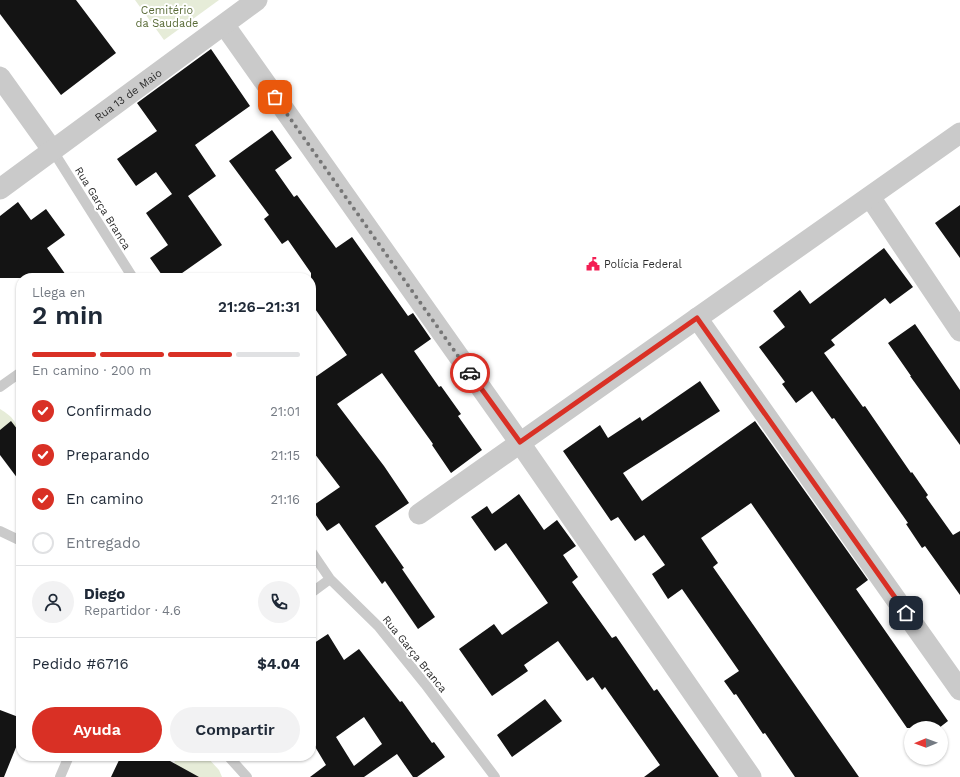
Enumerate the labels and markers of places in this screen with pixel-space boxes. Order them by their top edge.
pin [258,80,292,114]
public building icon: Polícia Federal [585,256,601,272]
place label: Polícia Federal [604,258,683,271]
pin [889,596,923,630]

